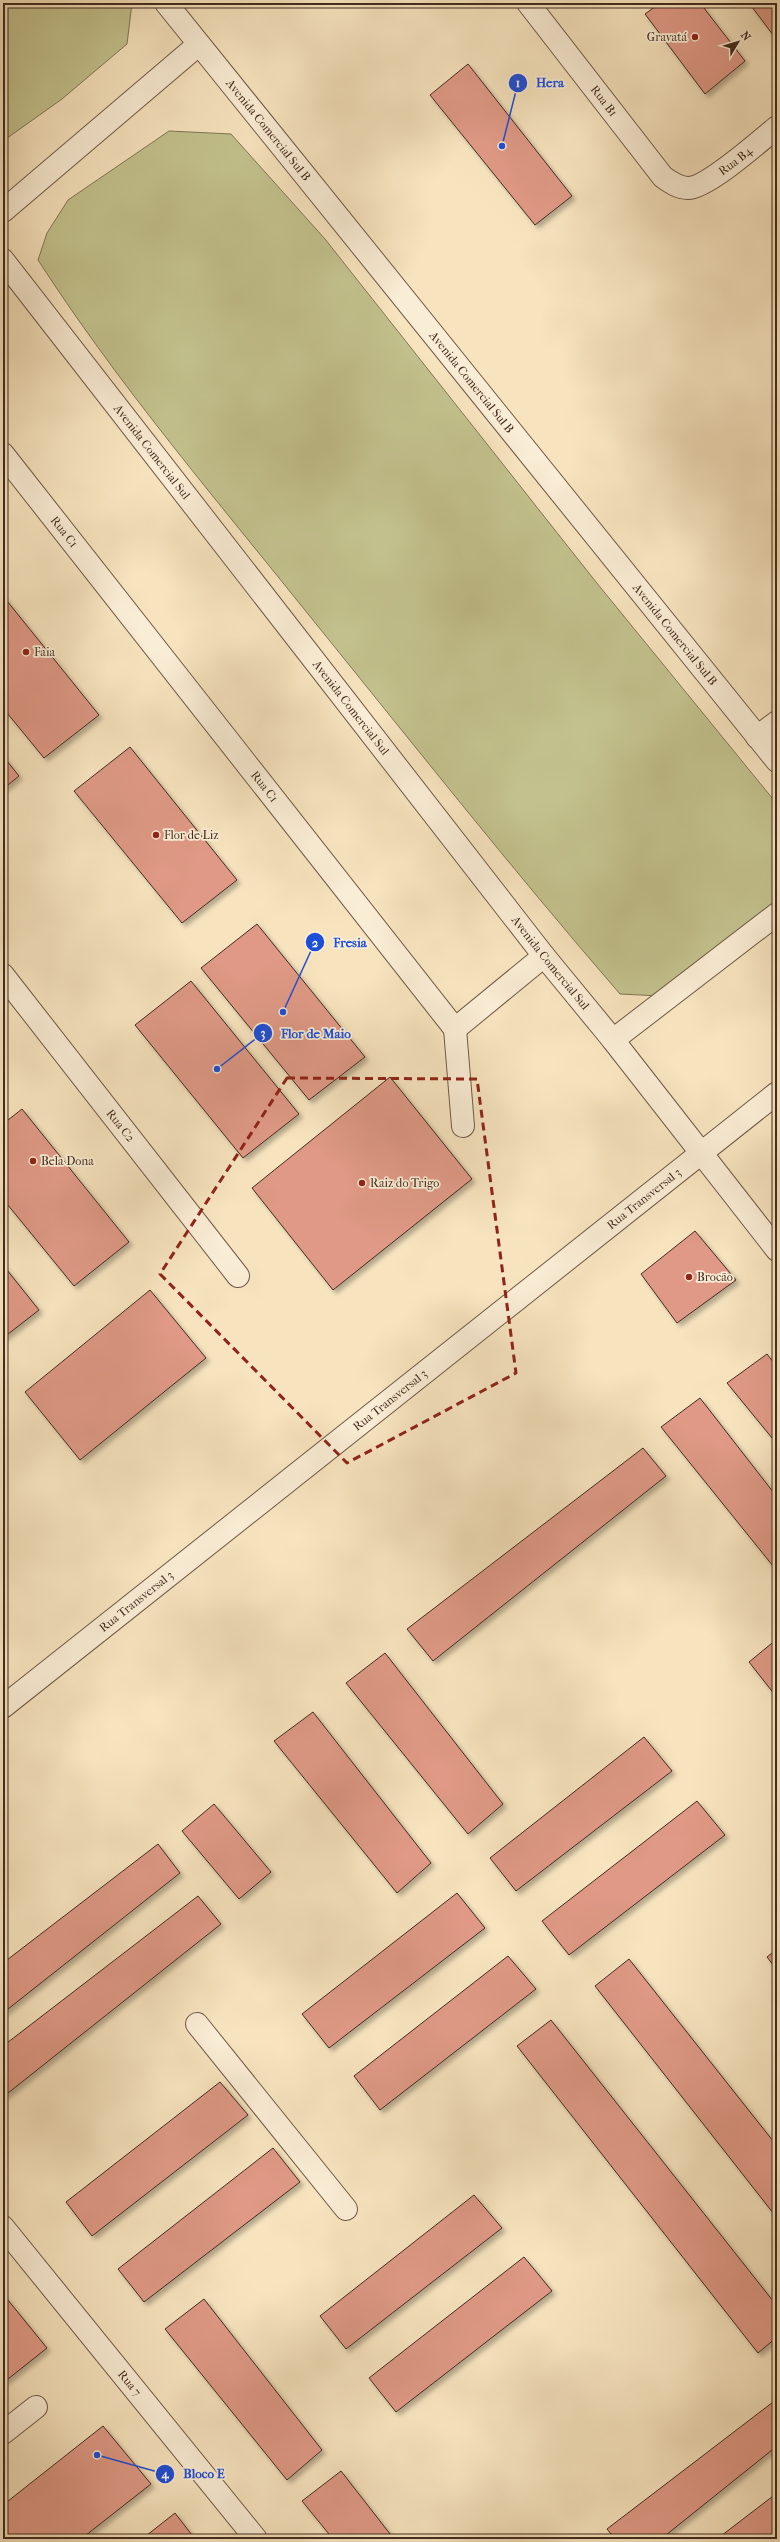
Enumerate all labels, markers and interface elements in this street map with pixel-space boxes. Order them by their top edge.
north arrow [718,22,758,62]
text: N [738,29,754,44]
place label: Gravatá [647,30,687,44]
marker: Gravatá [690,32,700,42]
callout: Hera [508,70,572,95]
text: Hera [536,75,565,90]
street label: Avenida Comercial Sul B [223,76,314,184]
text: 1 [516,76,520,90]
street label: Rua B1 [588,83,620,119]
street label: Rua B4 [716,143,756,178]
street label: Avenida Comercial Sul B [426,328,517,436]
street label: Avenida Comercial Sul [110,401,194,503]
street label: Rua C1 [48,513,81,550]
street label: Avenida Comercial Sul B [629,580,720,688]
place label: Faia [34,645,55,659]
marker: Faia [21,647,31,657]
street label: Avenida Comercial Sul [309,657,393,758]
street label: Rua C1 [248,768,281,805]
place label: Flor de Liz [164,828,219,842]
marker: Flor de Liz [151,830,161,840]
street label: Avenida Comercial Sul [508,913,593,1013]
callout: Fresia [305,930,375,955]
text: Fresia [332,935,368,950]
text: 2 [312,936,319,950]
callout: Flor de Maio [253,1021,359,1046]
text: 3 [261,1026,266,1041]
text: Flor de Maio [280,1026,351,1041]
street label: Rua C2 [103,1106,138,1145]
place label: Bela Dona [41,1154,94,1168]
marker: Bela Dona [28,1156,38,1166]
street label: Rua Transversal 3 [604,1165,684,1232]
place label: Raiz do Trigo [370,1176,439,1190]
marker: Raiz do Trigo [357,1178,367,1188]
place label: Brocão [697,1270,733,1284]
marker: Brocão [684,1272,694,1282]
street label: Rua Transversal 3 [350,1366,430,1434]
street label: Rua Transversal 3 [96,1568,176,1635]
street label: Rua 7 [115,2367,144,2399]
callout: Bloco E [155,2461,232,2486]
text: Bloco E [183,2466,225,2481]
text: 4 [160,2467,169,2482]

